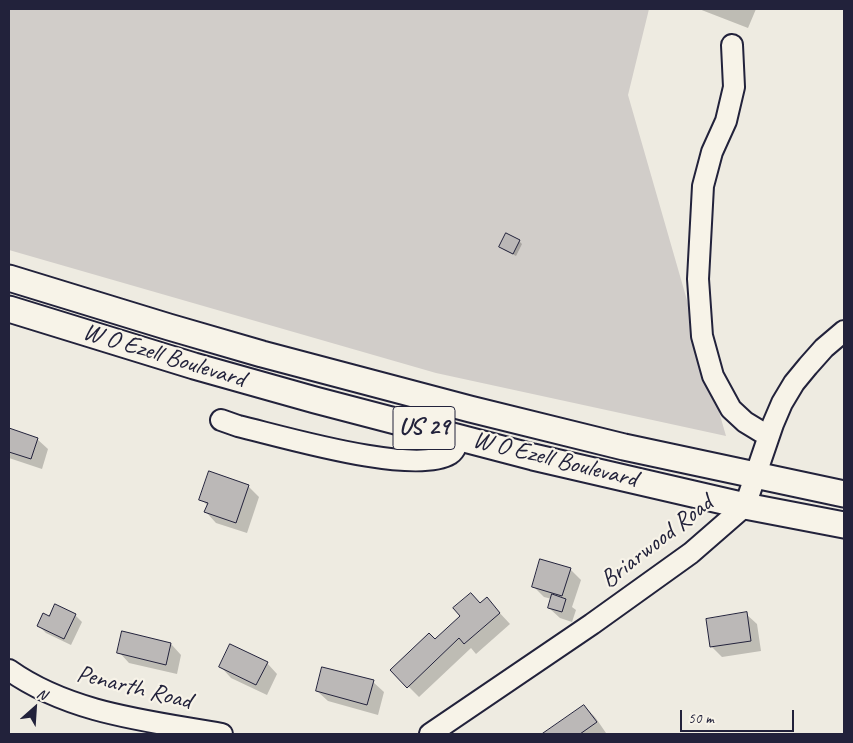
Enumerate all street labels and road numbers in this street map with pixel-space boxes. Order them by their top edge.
street label: W O Ezell Boulevard [79,317,249,395]
road number: US 29 [393,406,455,449]
street label: W O Ezell Boulevard [470,425,640,495]
street label: Briarwood Road [595,489,719,595]
street label: Penarth Road [73,659,195,717]

